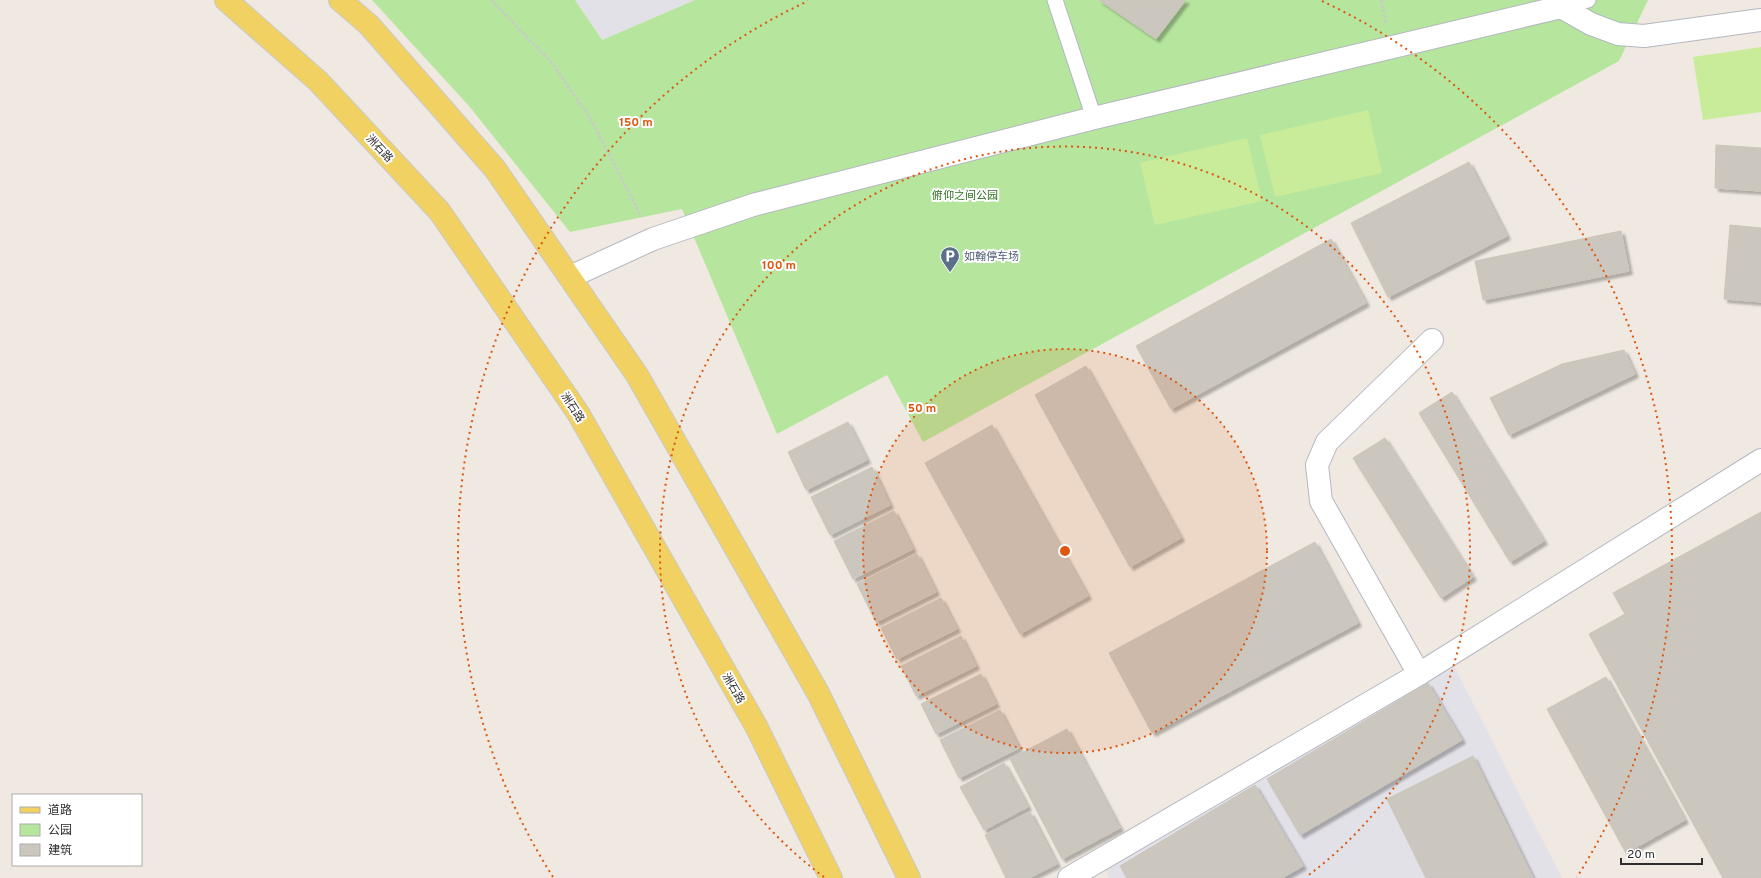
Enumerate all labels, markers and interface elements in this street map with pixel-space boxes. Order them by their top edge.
text: 150 m [619,115,653,131]
street label: 洲石路 [363,132,396,166]
park label: 俯仰之间公园 [932,189,998,203]
parking icon: 如翰停车场 [939,245,961,273]
place label: 如翰停车场 [964,250,1019,264]
text: 100 m [762,258,796,274]
street label: 洲石路 [557,390,587,425]
text: 50 m [908,401,936,417]
centre of rings [1058,544,1072,558]
street label: 洲石路 [719,671,747,706]
legend [12,794,142,866]
text: 道路 [48,803,72,819]
text: 公园 [48,823,72,839]
scale bar [1621,840,1702,866]
text: 建筑 [48,843,72,859]
text: 20 m [1627,847,1655,863]

